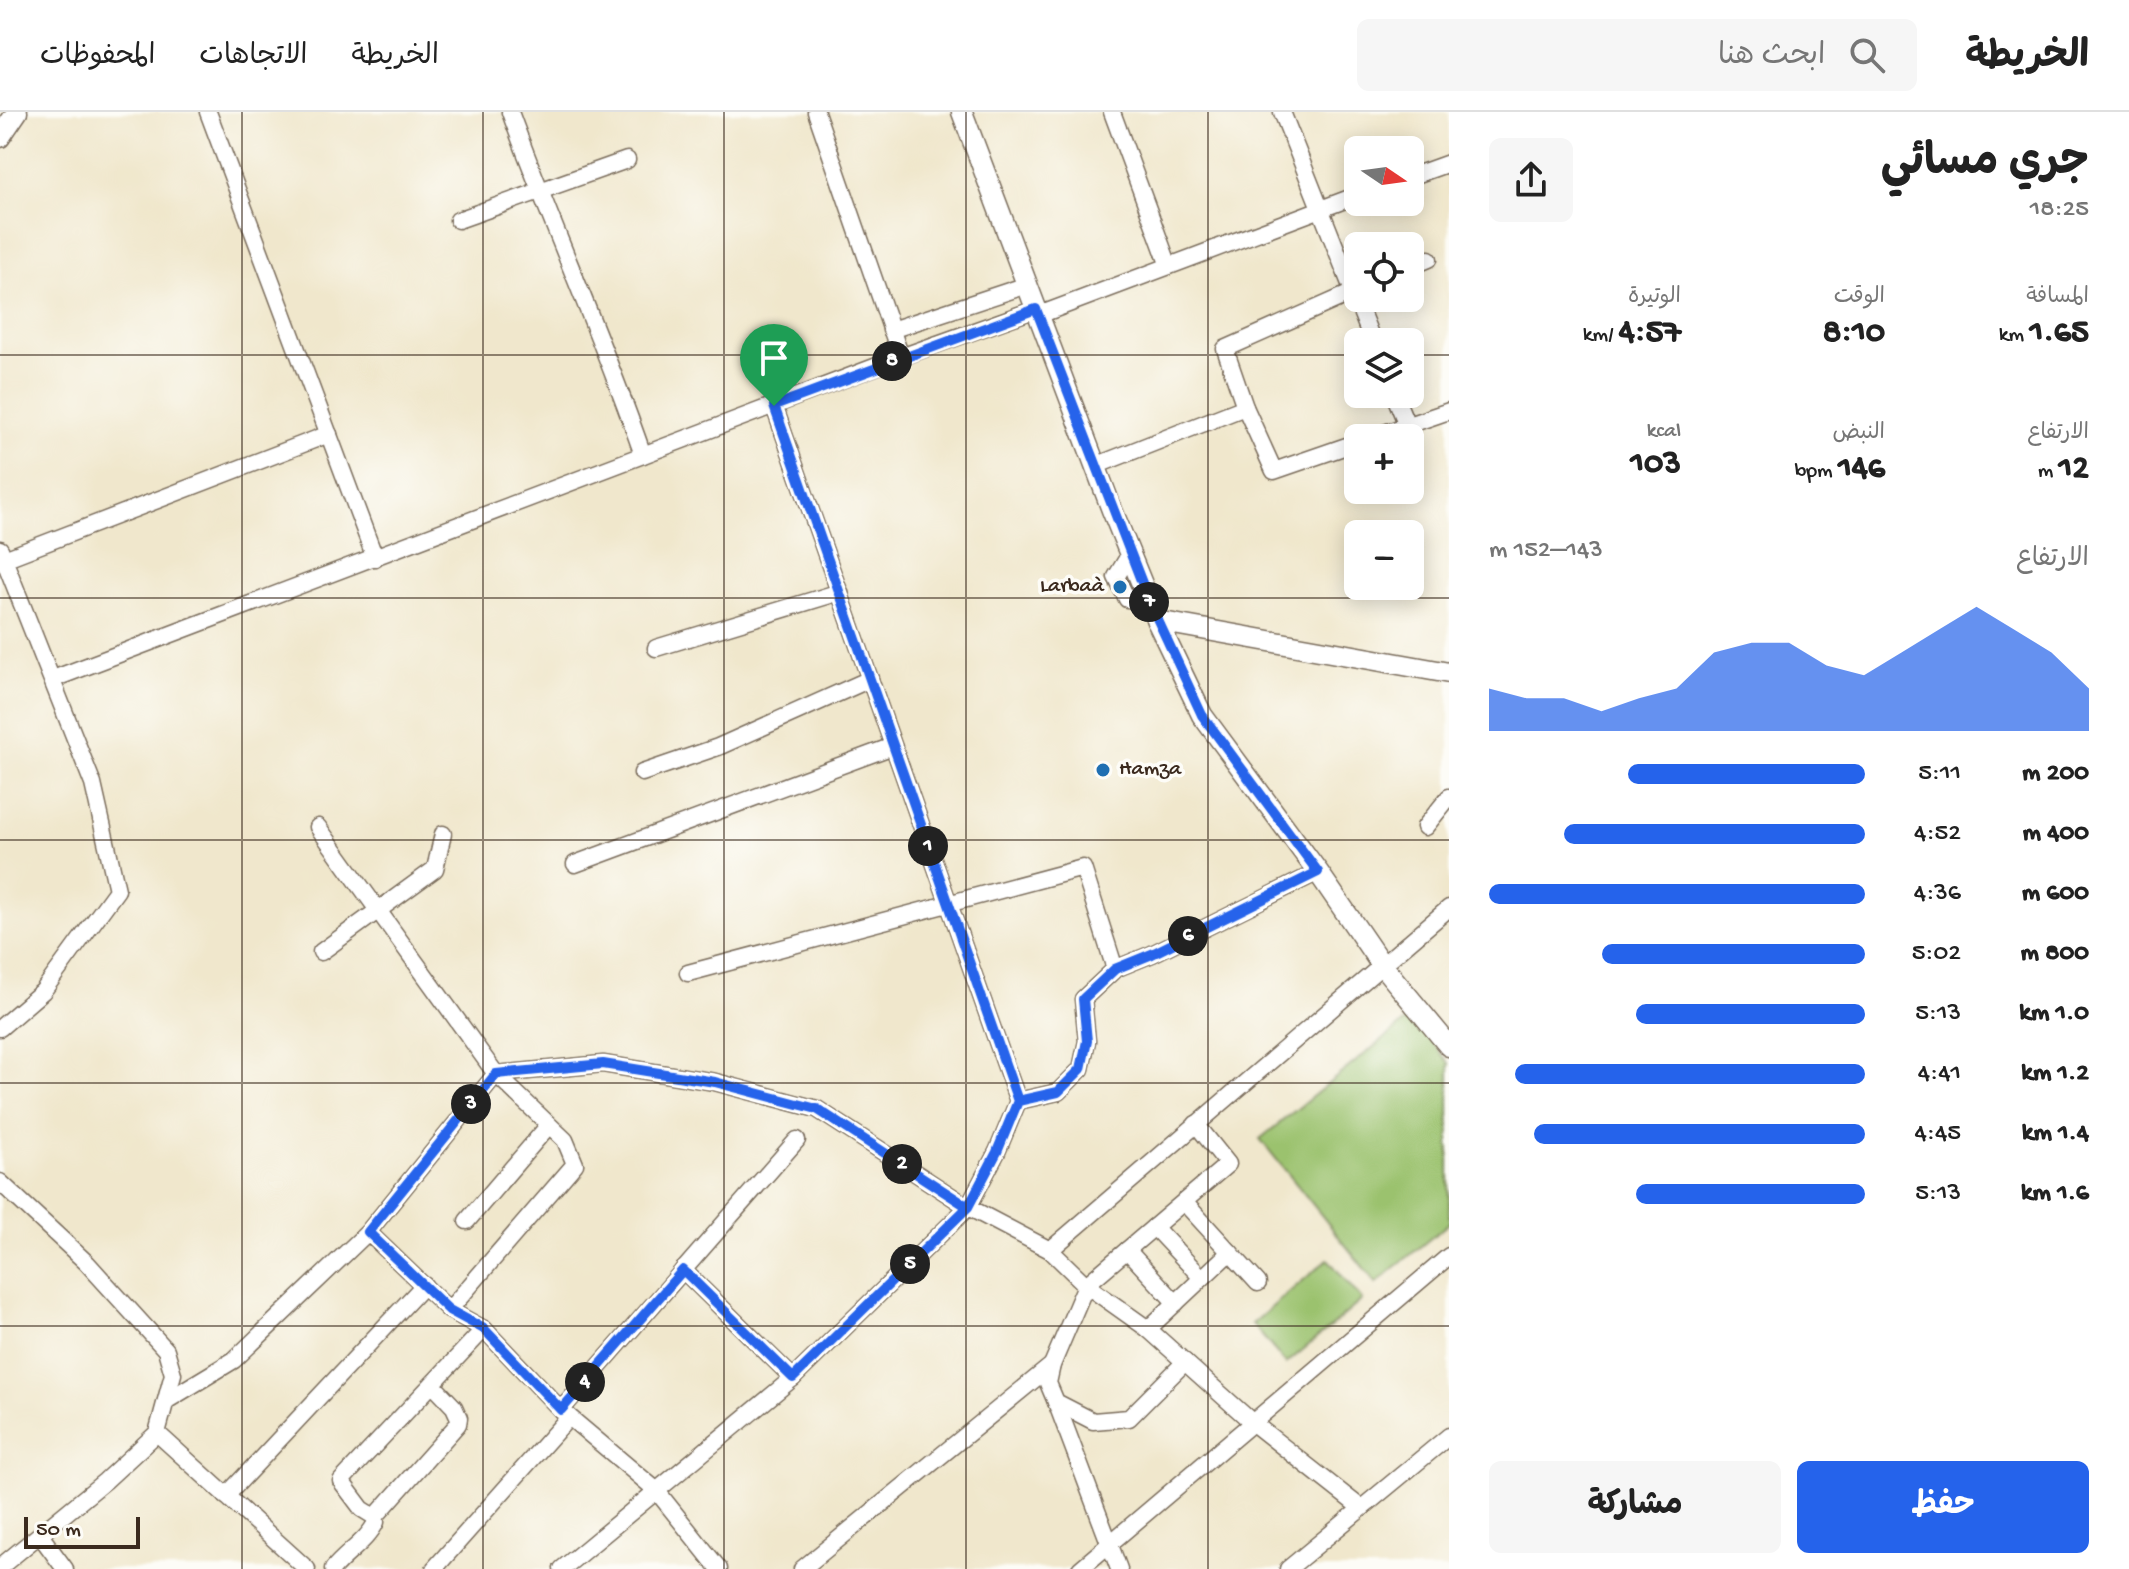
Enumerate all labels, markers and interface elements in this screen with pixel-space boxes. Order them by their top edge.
search box [1357,19,1917,91]
icon: search [1845,33,1889,77]
text: الخريطة [1965,37,2089,81]
text: ابحث هنا [1718,40,1825,75]
text: المحفوظات [40,41,155,74]
text: الاتجاهات [199,41,307,74]
text: الخريطة [351,41,439,74]
north arrow [1344,136,1424,216]
map controls [1344,136,1424,600]
button: share [1489,138,1573,222]
text: جري مسائي [1881,139,2089,191]
text: 18:25 [2030,195,2089,226]
button: locate [1344,232,1424,312]
text: الوتيرة [1628,285,1681,311]
text: الوقت [1834,285,1885,311]
text: المسافة [2026,285,2089,311]
text: 4:57 [1619,314,1681,354]
text: 8:10 [1823,314,1885,354]
text: 1.65 [2029,314,2089,354]
text: /km [1583,323,1619,349]
text: km [1999,323,2029,349]
pin [740,324,808,406]
button: layers [1344,328,1424,408]
icon: arrive [752,336,796,380]
pin: 8 [872,341,912,381]
text: 8 [886,348,898,374]
text: kcal [1647,419,1681,445]
text: النبض [1832,421,1885,447]
text: الارتفاع [2027,421,2089,447]
button: + [1344,424,1424,504]
text: 103 [1630,445,1681,485]
text: 146 [1838,450,1885,490]
text: 12 [2059,450,2089,490]
text: bpm [1795,459,1838,485]
text: m [2038,459,2059,485]
button: − [1344,520,1424,600]
text: 143–152 m [1489,536,1603,567]
text: الارتفاع [2016,545,2089,576]
place label: Larbaà [1040,574,1105,600]
marker: Larbaà [1111,578,1129,596]
pin: 7 [1129,582,1169,622]
text: 7 [1143,589,1155,615]
place label: Hamza [1119,757,1182,783]
text: 5:11 [1918,759,1961,790]
text: 200 m [2022,759,2089,790]
marker: Hamza [1094,761,1112,779]
text: 4:52 [1914,819,1961,850]
text: 400 m [2023,819,2089,850]
pin: 1 [908,826,948,866]
text: 1 [924,833,932,859]
text: 4:36 [1914,879,1961,910]
text: 600 m [2022,879,2089,910]
pin: 6 [1168,916,1208,956]
text: 6 [1182,923,1194,949]
text: 5:02 [1912,939,1961,970]
text: 800 m [2021,939,2089,970]
text: 5:13 [1915,999,1961,1030]
text: 1.0 km [2019,999,2089,1030]
text: 4:41 [1918,1059,1961,1090]
text: 1.2 km [2021,1059,2089,1090]
pin: 3 [451,1084,491,1124]
text: 3 [465,1091,477,1117]
text: 4:45 [1915,1119,1961,1150]
text: 1.4 km [2022,1119,2089,1150]
pin: 2 [882,1144,922,1184]
text: 2 [897,1151,907,1177]
text: 5:13 [1915,1179,1961,1210]
text: 1.6 km [2021,1179,2089,1210]
pin: 5 [890,1244,930,1284]
text: 5 [904,1251,916,1277]
pin: 4 [565,1362,605,1402]
text: 4 [580,1369,590,1395]
button: مشاركة [1489,1461,1781,1553]
button: حفظ [1797,1461,2089,1553]
scale bar [24,1513,140,1549]
text: 50 m [36,1518,81,1544]

